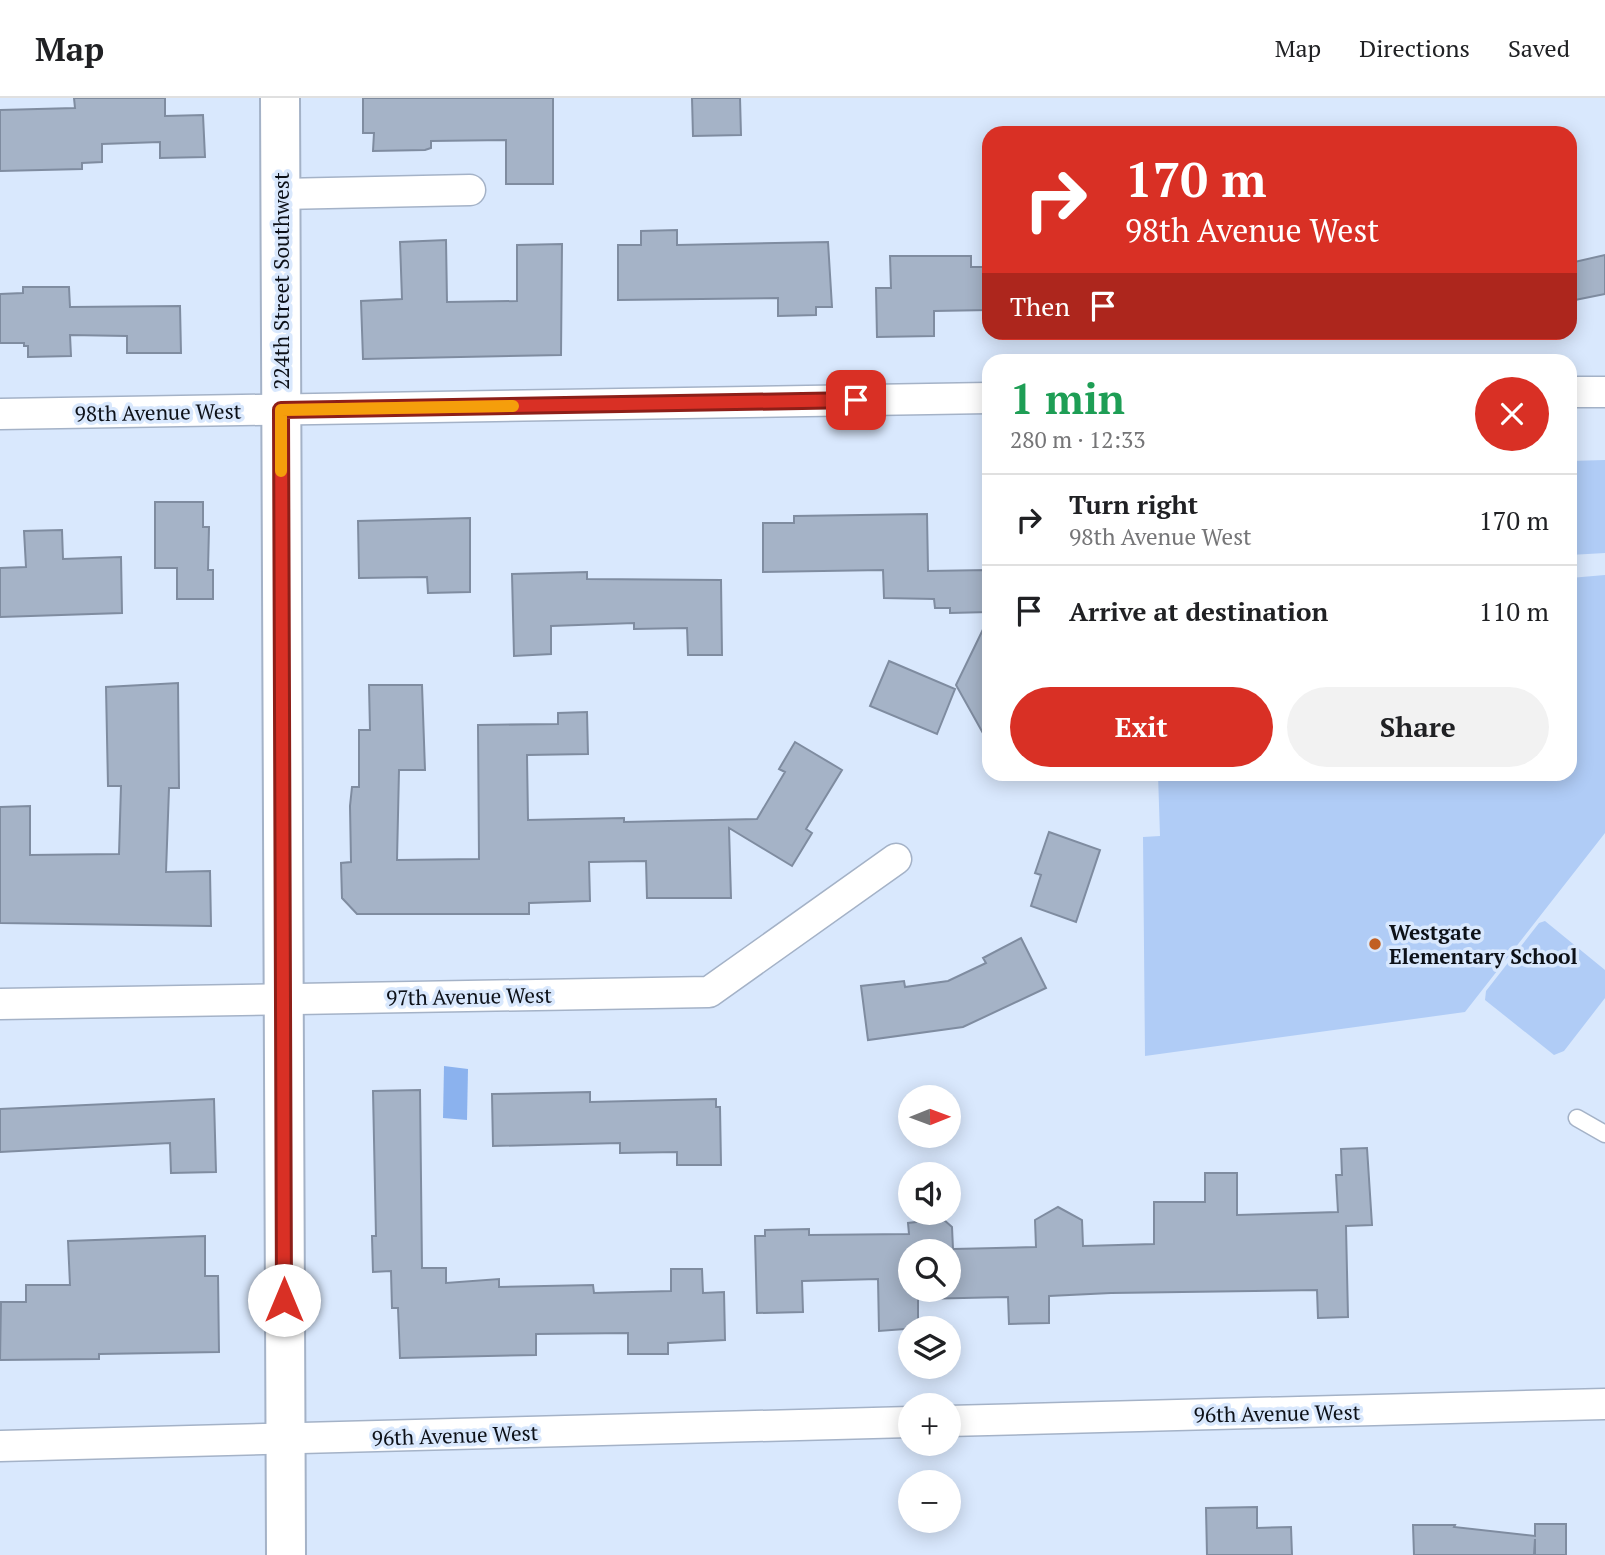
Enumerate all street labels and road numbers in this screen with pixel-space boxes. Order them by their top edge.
street label: 224th Street Southwest [267,172,295,390]
street label: 98th Avenue West [74,397,242,427]
street label: 97th Avenue West [386,981,552,1011]
street label: 96th Avenue West [1193,1398,1361,1428]
street label: 96th Avenue West [371,1418,539,1452]

